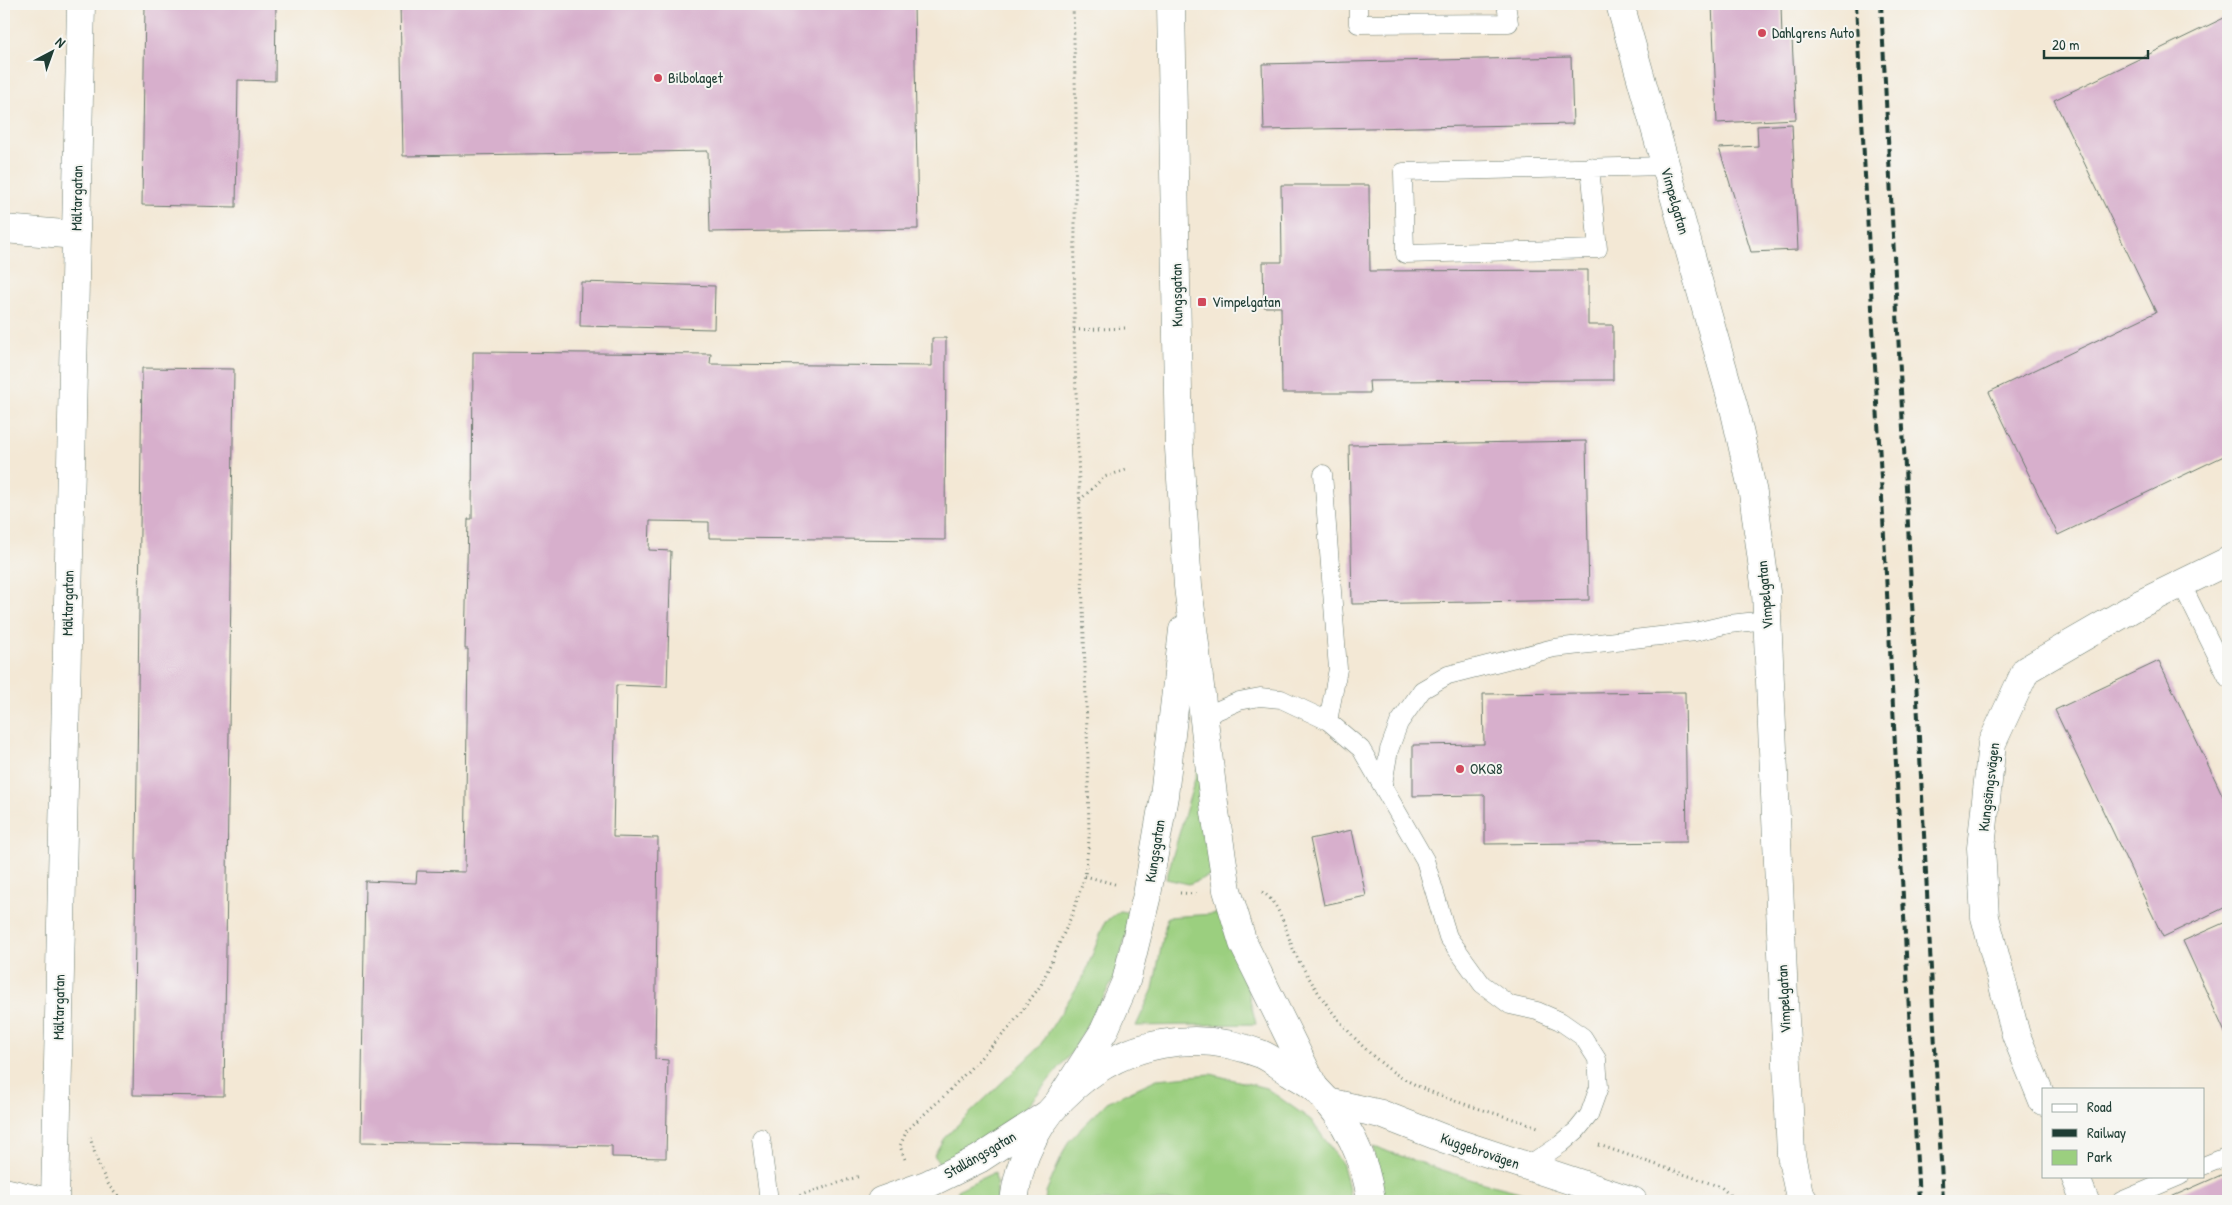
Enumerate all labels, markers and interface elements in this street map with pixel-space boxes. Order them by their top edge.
place label: Dahlgrens Auto [1772,22,1854,43]
marker: Dahlgrens Auto [1756,27,1768,39]
north arrow [28,28,78,78]
scale bar [2044,28,2148,60]
text: N [52,32,70,52]
text: 20 m [2052,34,2079,55]
place label: Bilbolaget [668,67,724,88]
marker: Bilbolaget [652,72,664,84]
street label: Mältargatan [65,165,88,231]
street label: Vimpelgatan [1656,165,1695,237]
street label: Kungsgatan [1165,263,1188,327]
place label: Vimpelgatan [1212,291,1281,312]
marker: Vimpelgatan [1196,296,1208,308]
street label: Vimpelgatan [1751,560,1778,630]
street label: Mältargatan [56,570,79,636]
street label: Kungsängsvägen [1973,741,2004,833]
place label: OKQ8 [1470,758,1503,779]
marker: OKQ8 [1454,763,1466,775]
street label: Kungsgatan [1139,818,1170,884]
street label: Vimpelgatan [1771,964,1796,1034]
street label: Mältargatan [47,974,70,1040]
legend [2042,1088,2204,1178]
text: Road [2087,1096,2112,1117]
text: Railway [2087,1122,2126,1143]
street label: Stallängsgatan [940,1125,1020,1184]
street label: Kuggebrovägen [1438,1127,1523,1174]
text: Park [2087,1146,2112,1167]

